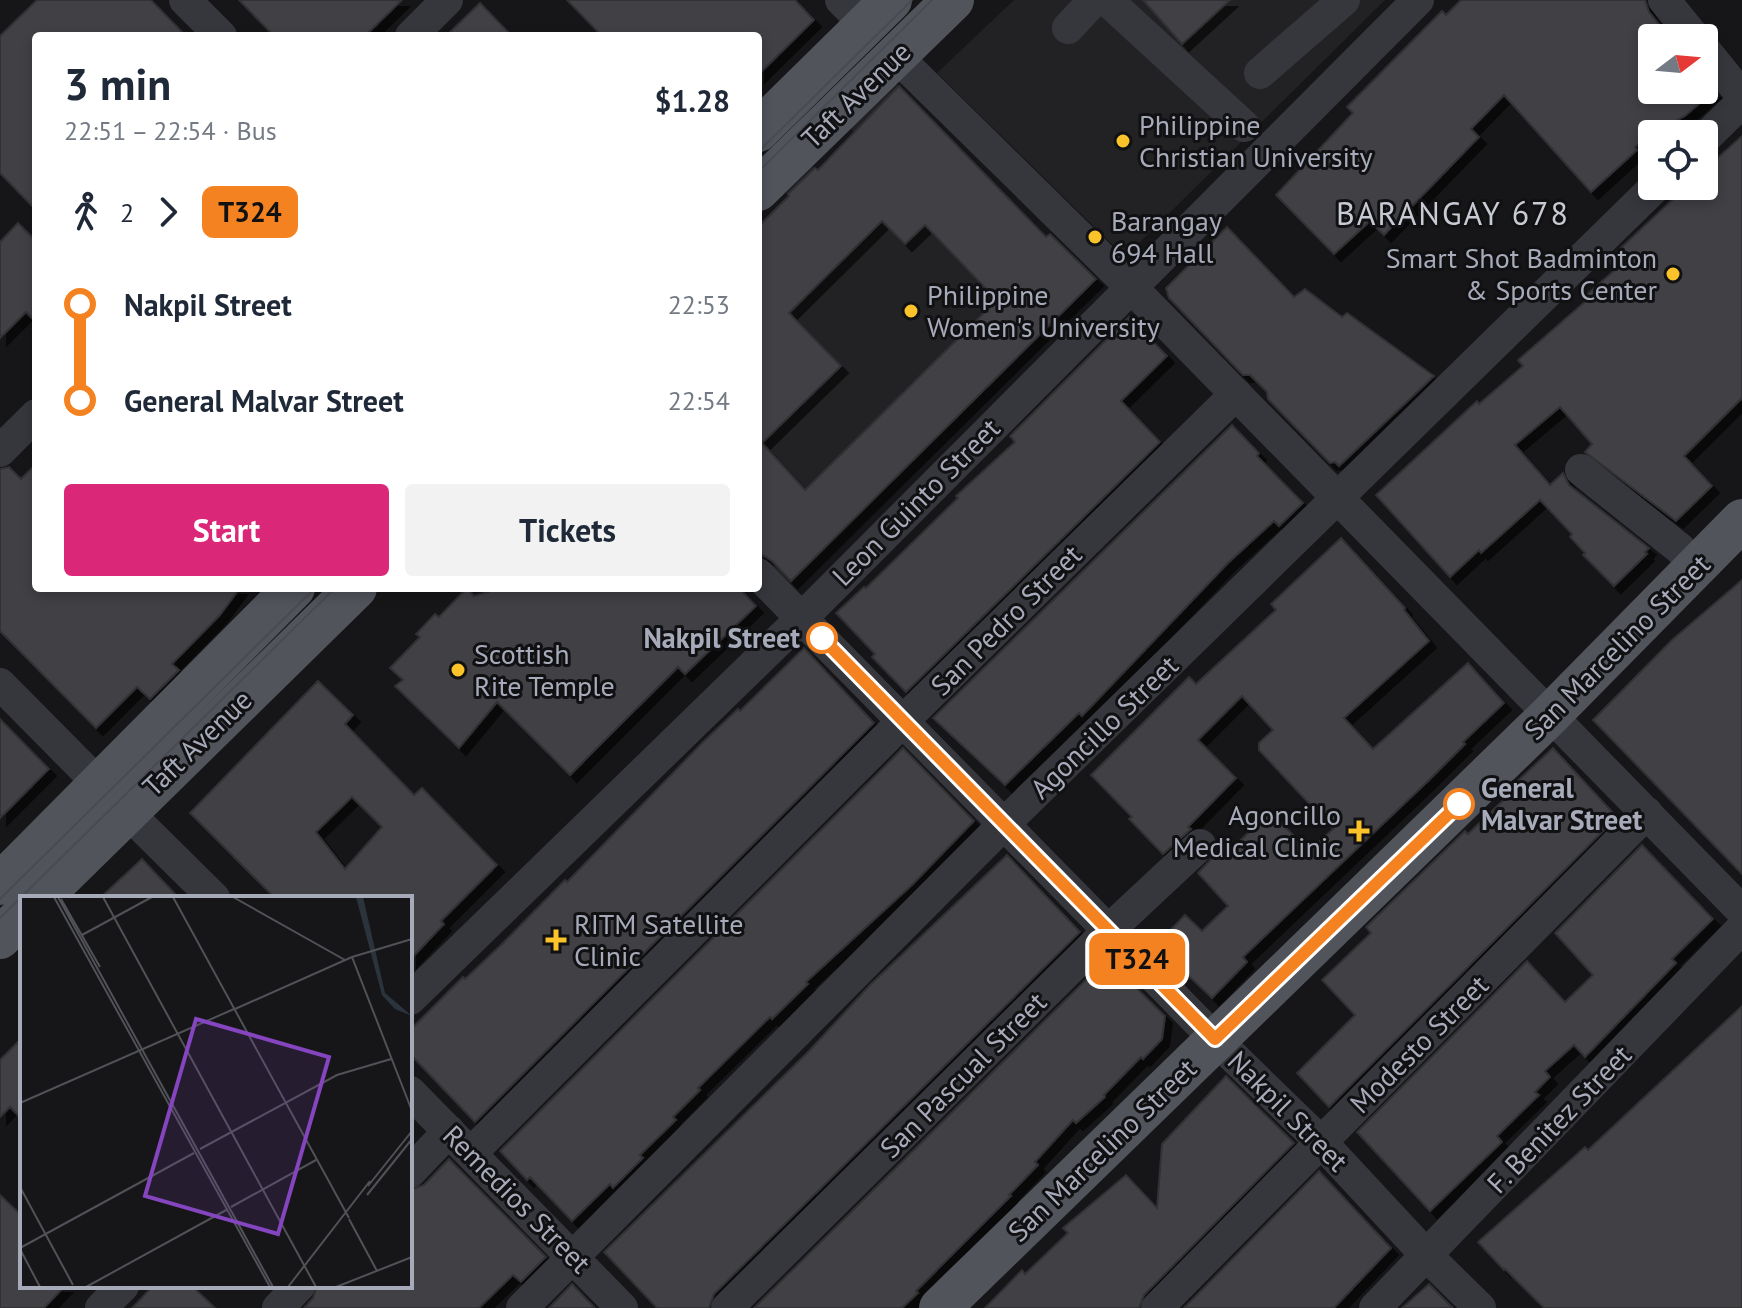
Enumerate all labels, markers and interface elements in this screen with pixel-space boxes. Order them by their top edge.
north arrow [1638,24,1718,104]
map controls [1638,24,1718,200]
street label: Taft Avenue [793,33,918,156]
text: 3 min [64,55,171,112]
text: $1.28 [655,81,730,120]
place label: Philippine Christian University [1139,106,1373,175]
text: 22:51 – 22:54 · Bus [64,114,277,147]
button: locate [1638,120,1718,200]
marker: Philippine Christian University [1114,132,1132,150]
icon: walk [64,190,108,234]
icon: forward [146,190,190,234]
district label: BARANGAY 678 [1336,192,1570,234]
text: T324 [218,193,282,230]
text: 2 [120,196,134,229]
place label: Barangay 694 Hall [1111,202,1222,271]
marker: Barangay 694 Hall [1086,228,1104,246]
place label: Smart Shot Badminton & Sports Center [1386,239,1657,308]
marker: Smart Shot Badminton & Sports Center [1664,265,1682,283]
place label: Philippine Women's University [927,276,1160,345]
text: Nakpil Street [124,285,292,324]
text: 22:53 [668,288,730,321]
marker: Philippine Women's University [902,302,920,320]
text: General Malvar Street [124,381,404,420]
text: 22:54 [668,384,730,417]
street label: Leon Guinto Street [824,409,1008,593]
button: Start [64,484,389,576]
button: Tickets [405,484,730,576]
street label: San Pedro Street [922,536,1089,703]
street label: San Marcelino Street [1516,545,1718,748]
place label: Nakpil Street [643,619,800,656]
marker: Nakpil Street [807,623,837,653]
place label: Scottish Rite Temple [474,635,615,704]
street label: Agoncillo Street [1022,646,1186,807]
marker: Scottish Rite Temple [449,661,467,679]
street label: Taft Avenue [134,681,259,804]
place label: General Malvar Street [1481,769,1642,838]
marker: General Malvar Street [1444,789,1474,819]
place label: Agoncillo Medical Clinic [1173,796,1341,865]
marker: Agoncillo Medical Clinic [1348,820,1370,842]
inset map [20,896,412,1288]
place label: RITM Satellite Clinic [574,905,743,974]
marker: RITM Satellite Clinic [545,929,567,951]
line badge: T324 [1081,933,1193,985]
text: T324 [1105,940,1169,977]
street label: Modesto Street [1341,966,1496,1121]
street label: San Pascual Street [872,983,1054,1166]
street label: F. Benitez Street [1478,1036,1639,1201]
street label: Nakpil Street [1220,1042,1357,1179]
street label: San Marcelino Street [999,1050,1204,1249]
street label: Remedios Street [435,1117,600,1281]

